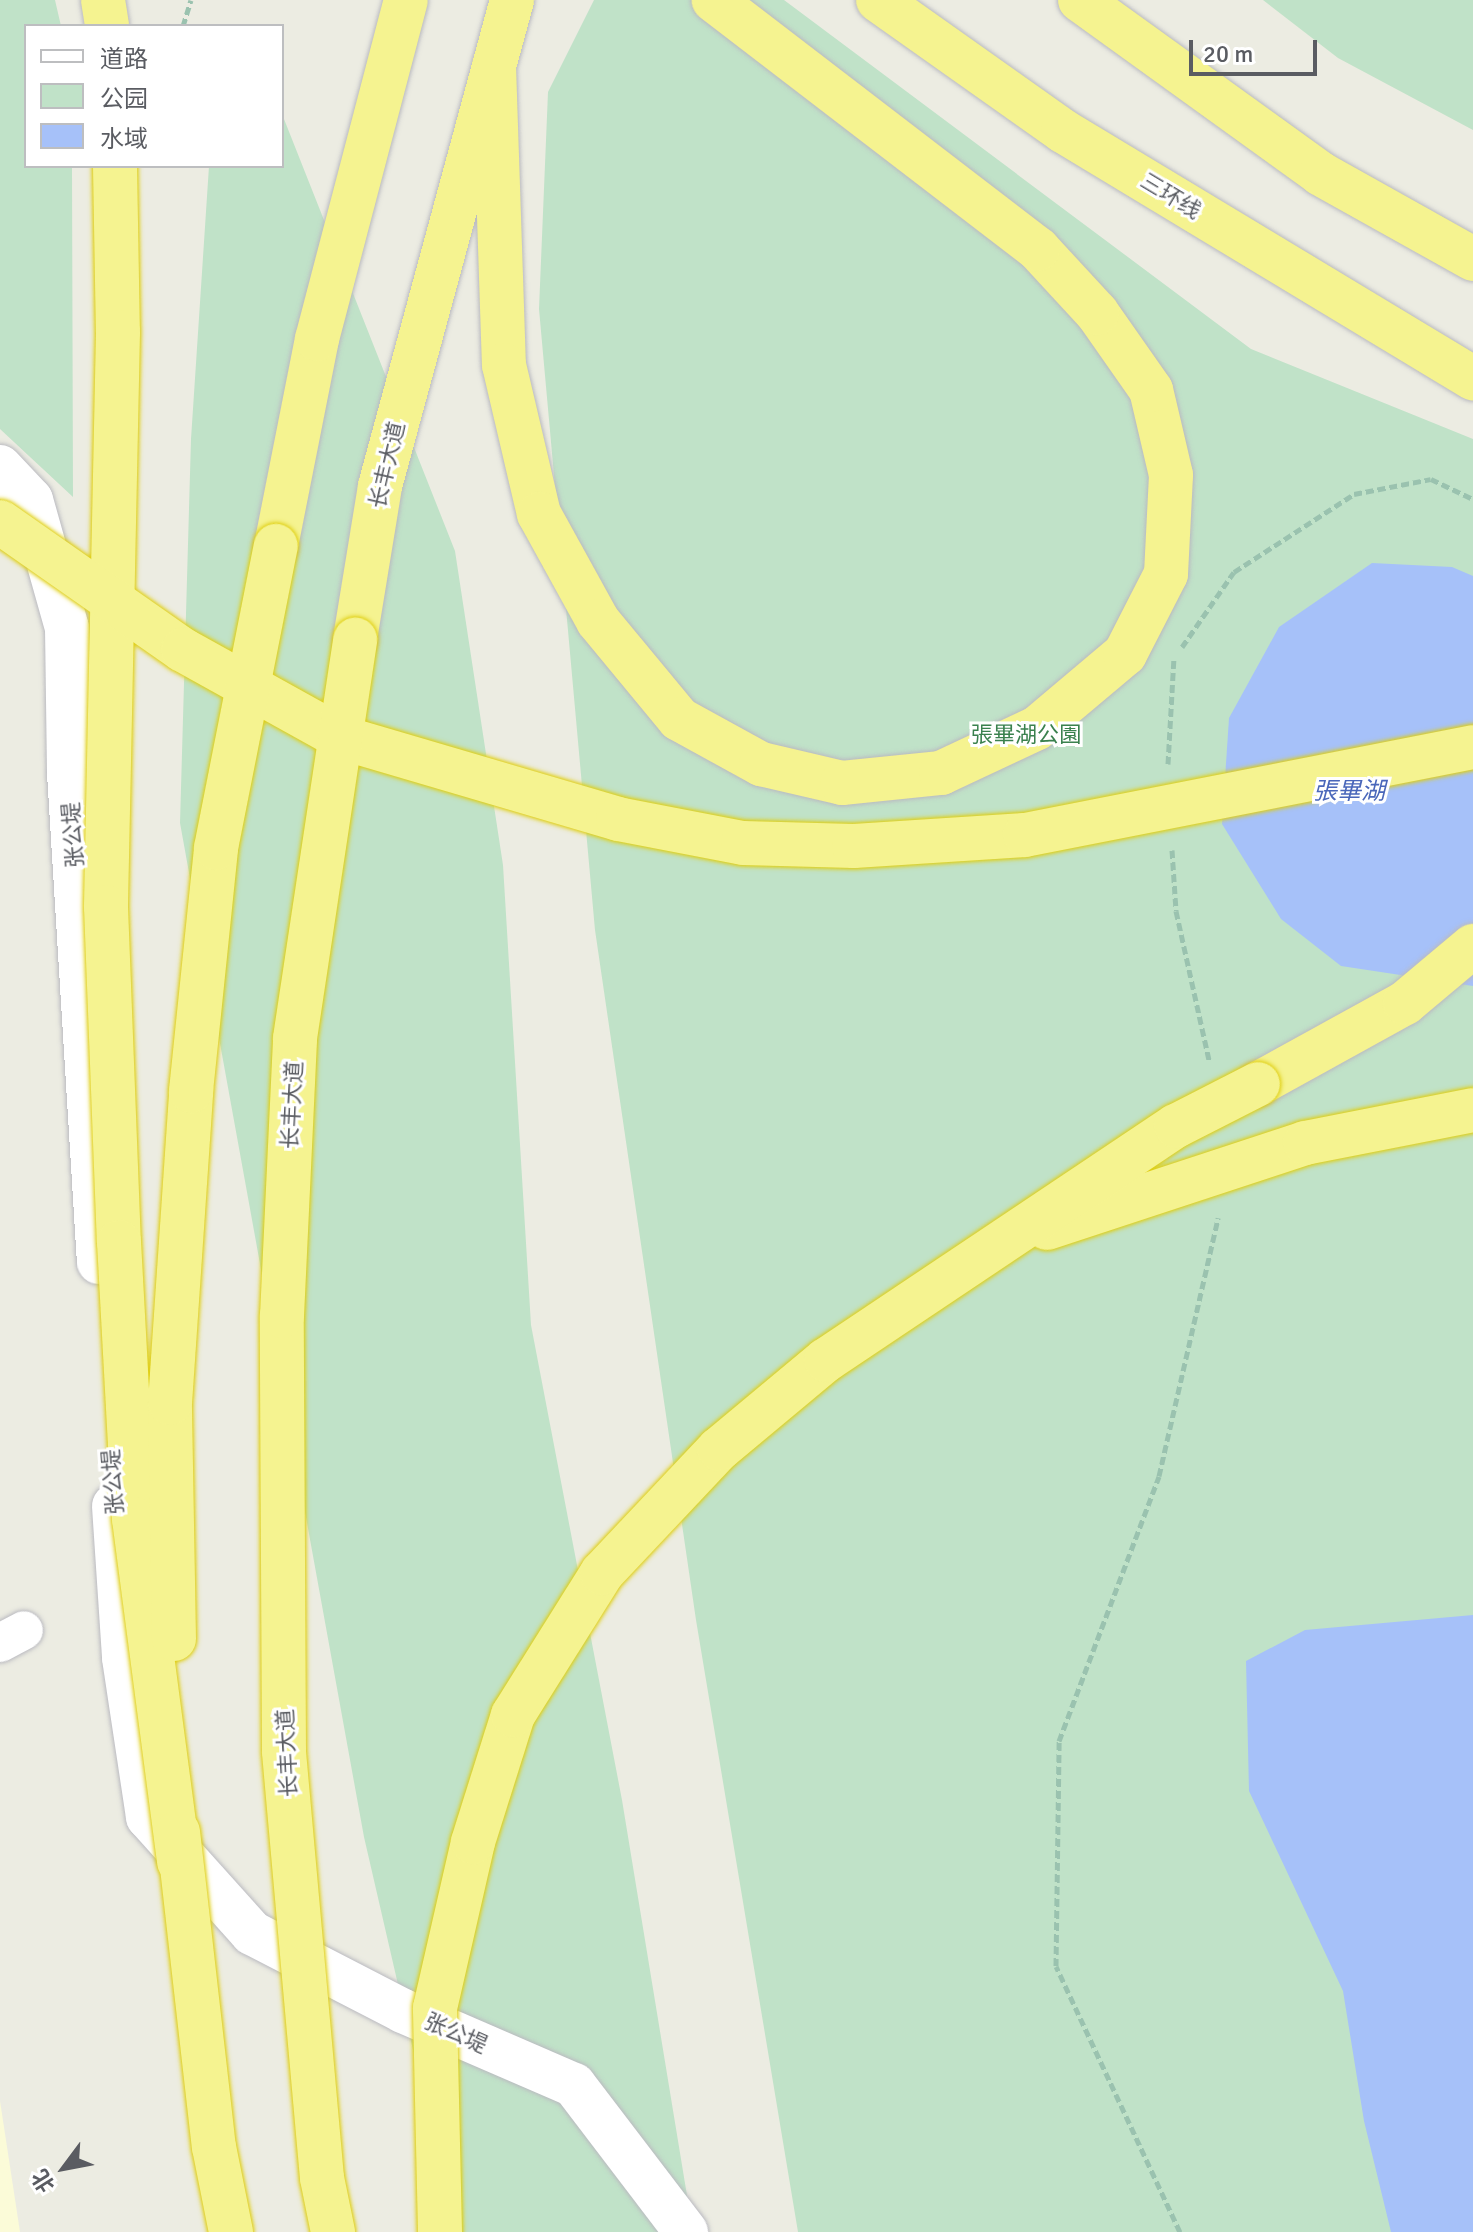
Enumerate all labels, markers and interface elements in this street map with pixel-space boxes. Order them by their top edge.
legend [24,24,284,168]
scale bar [1193,24,1321,74]
text: 20 m [1203,39,1253,69]
text: 道路 [100,44,148,74]
text: 公园 [100,84,148,114]
text: 水域 [100,124,148,154]
street label: 三环线 [1136,168,1206,224]
street label: 长丰大道 [364,419,410,511]
park label: 張畢湖公園 [971,722,1081,748]
water label: 張畢湖 [1313,778,1385,806]
street label: 张公堤 [58,801,88,869]
street label: 长丰大道 [277,1060,307,1150]
street label: 张公堤 [98,1448,128,1516]
street label: 长丰大道 [272,1708,302,1798]
street label: 张公堤 [420,2008,492,2058]
north arrow [24,2128,104,2208]
text: 北 [26,2165,61,2197]

